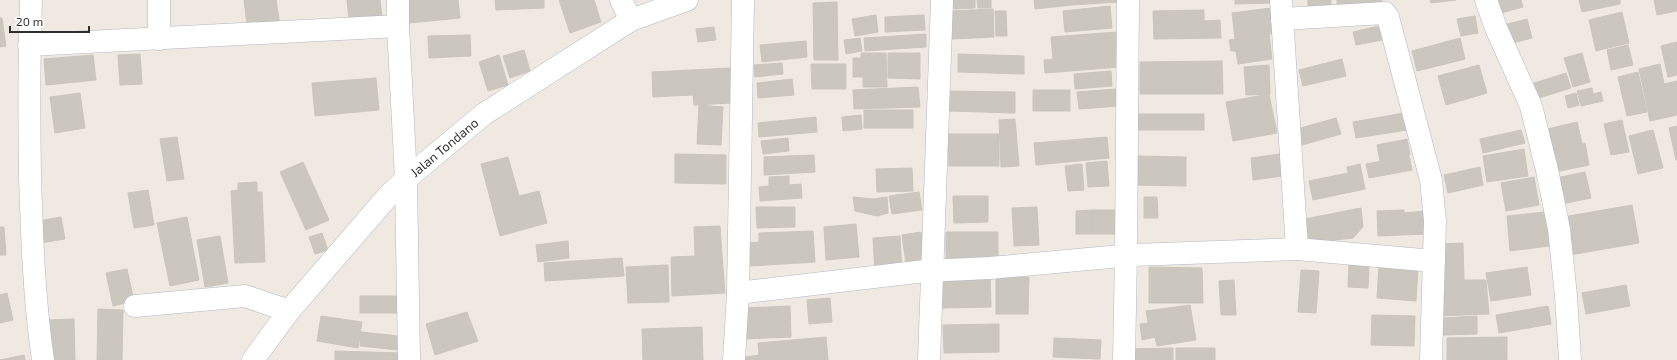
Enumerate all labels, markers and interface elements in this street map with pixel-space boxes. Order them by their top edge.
scale bar [10,8,89,34]
text: 20 m [16,14,43,28]
street label: Jalan Tondano [407,114,481,180]

